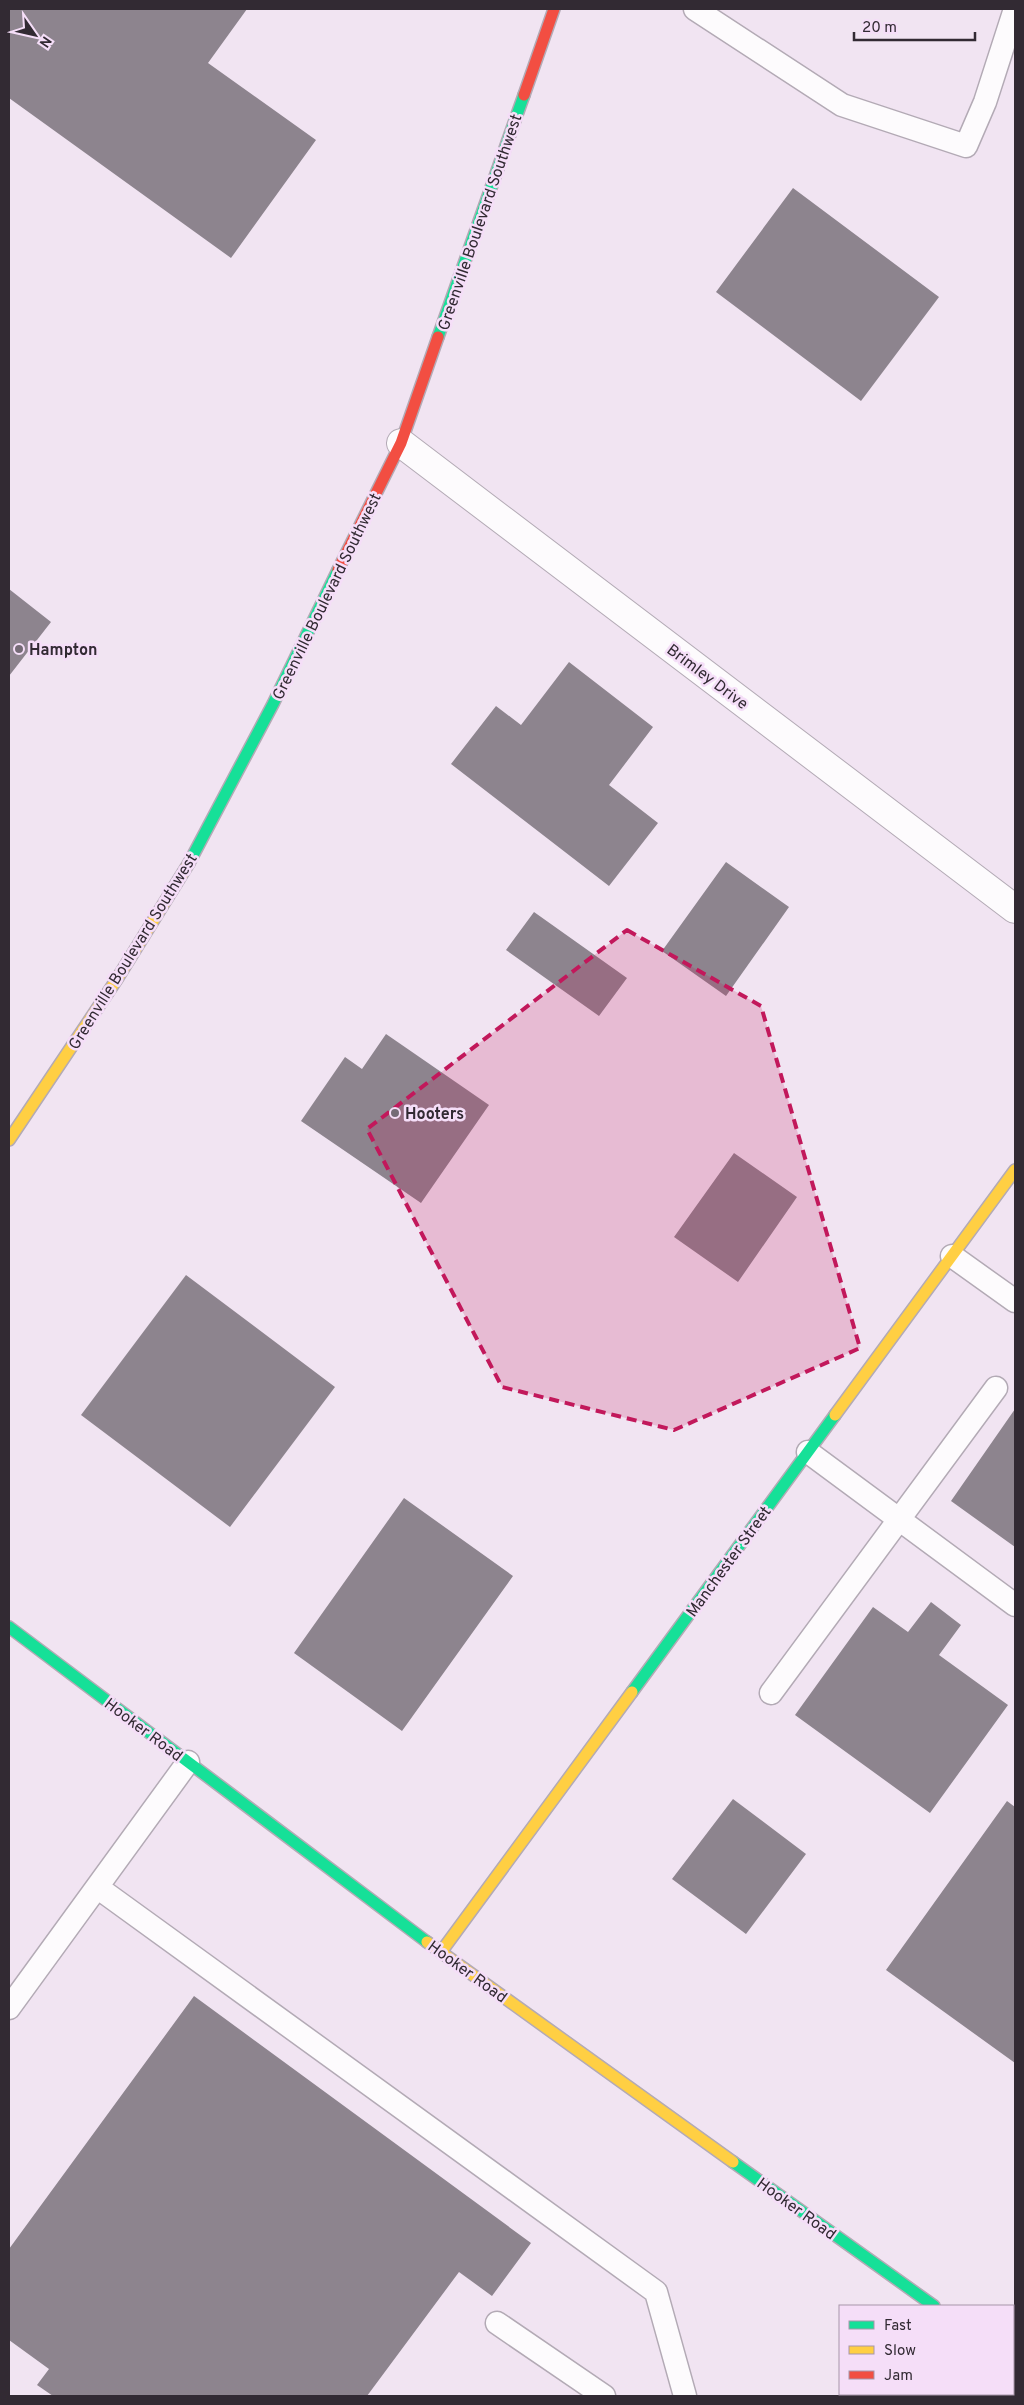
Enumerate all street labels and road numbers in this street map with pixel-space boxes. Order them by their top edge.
street label: Greenville Boulevard Southwest [434,112,527,333]
street label: Greenville Boulevard Southwest [269,490,387,704]
street label: Brimley Drive [662,640,752,715]
street label: Greenville Boulevard Southwest [65,850,202,1054]
street label: Manchester Street [683,1503,776,1621]
street label: Hooker Road [100,1695,186,1767]
street label: Hooker Road [423,1937,510,2008]
street label: Hooker Road [752,2174,839,2245]

